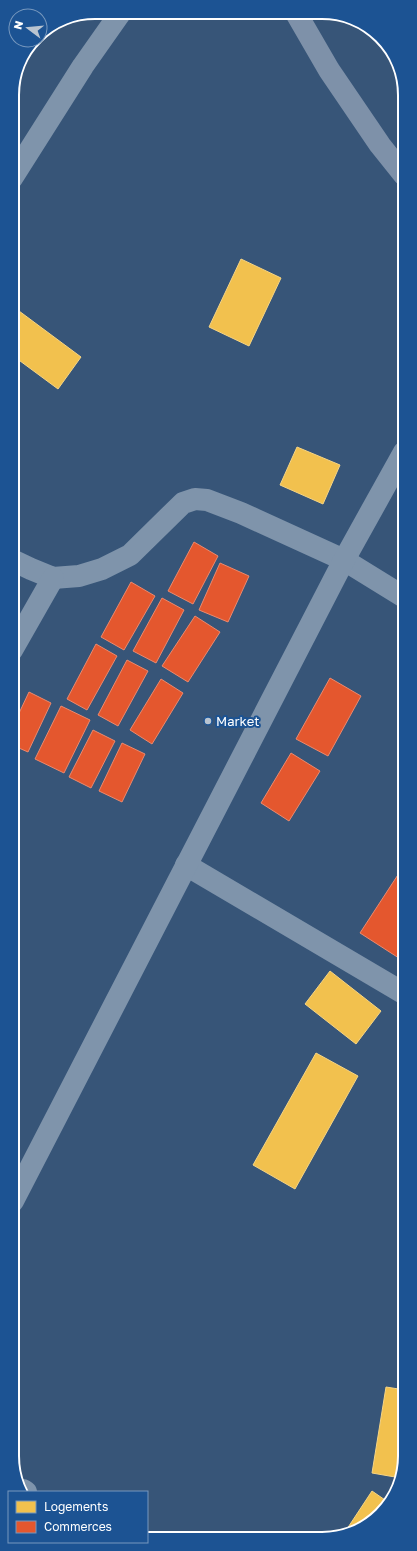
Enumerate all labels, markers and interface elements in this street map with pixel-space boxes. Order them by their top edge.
north arrow [8,8,48,48]
text: N [11,19,25,31]
place label: Market [216,713,259,729]
marker: Market [203,716,213,726]
legend [8,1491,148,1543]
text: Logements [44,1499,108,1514]
text: Commerces [44,1519,112,1534]

